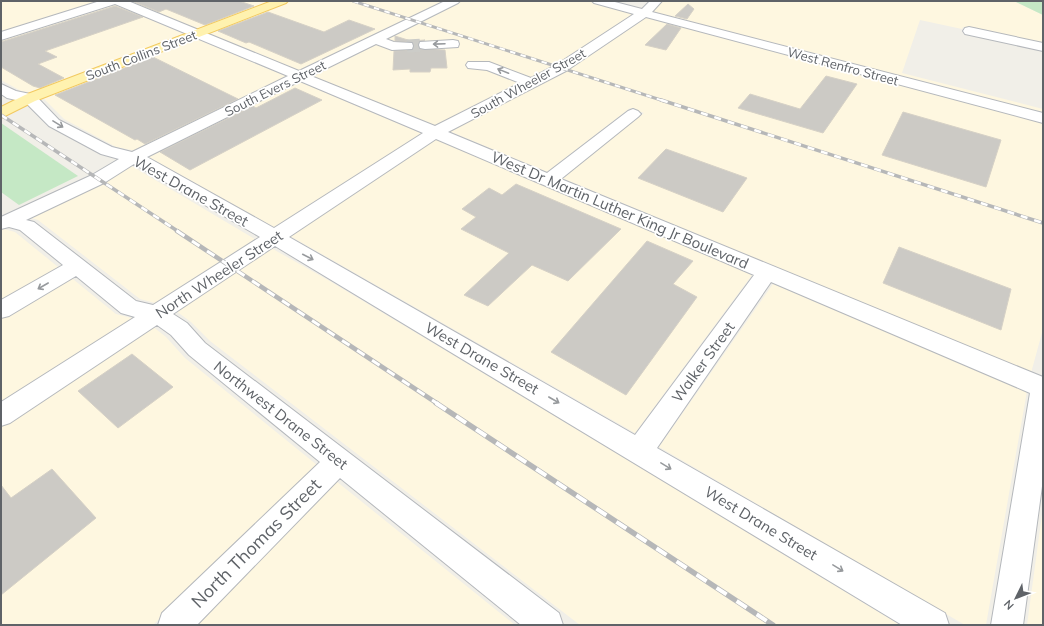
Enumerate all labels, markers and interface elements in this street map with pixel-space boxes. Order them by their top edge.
street label: South Collins Street [83,26,199,83]
one-way arrow [433,40,446,48]
street label: West Renfro Street [786,43,901,89]
street label: South Wheeler Street [468,45,589,121]
street label: South Evers Street [222,56,329,119]
one-way arrow [497,67,509,75]
one-way arrow [52,121,64,129]
street label: West Dr Martin Luther King Jr Boulevard [488,147,752,273]
street label: West Drane Street [130,152,252,230]
street label: North Wheeler Street [152,226,286,322]
one-way arrow [302,254,314,262]
one-way arrow [37,282,49,290]
street label: West Drane Street [422,318,542,398]
street label: Walker Street [667,318,739,406]
street label: Northwest Drane Street [210,357,352,473]
one-way arrow [547,397,559,405]
one-way arrow [660,463,672,471]
street label: North Thomas Street [186,473,326,613]
street label: West Drane Street [701,482,821,564]
one-way arrow [832,565,844,573]
north arrow [996,578,1036,618]
text: N [1001,597,1017,613]

